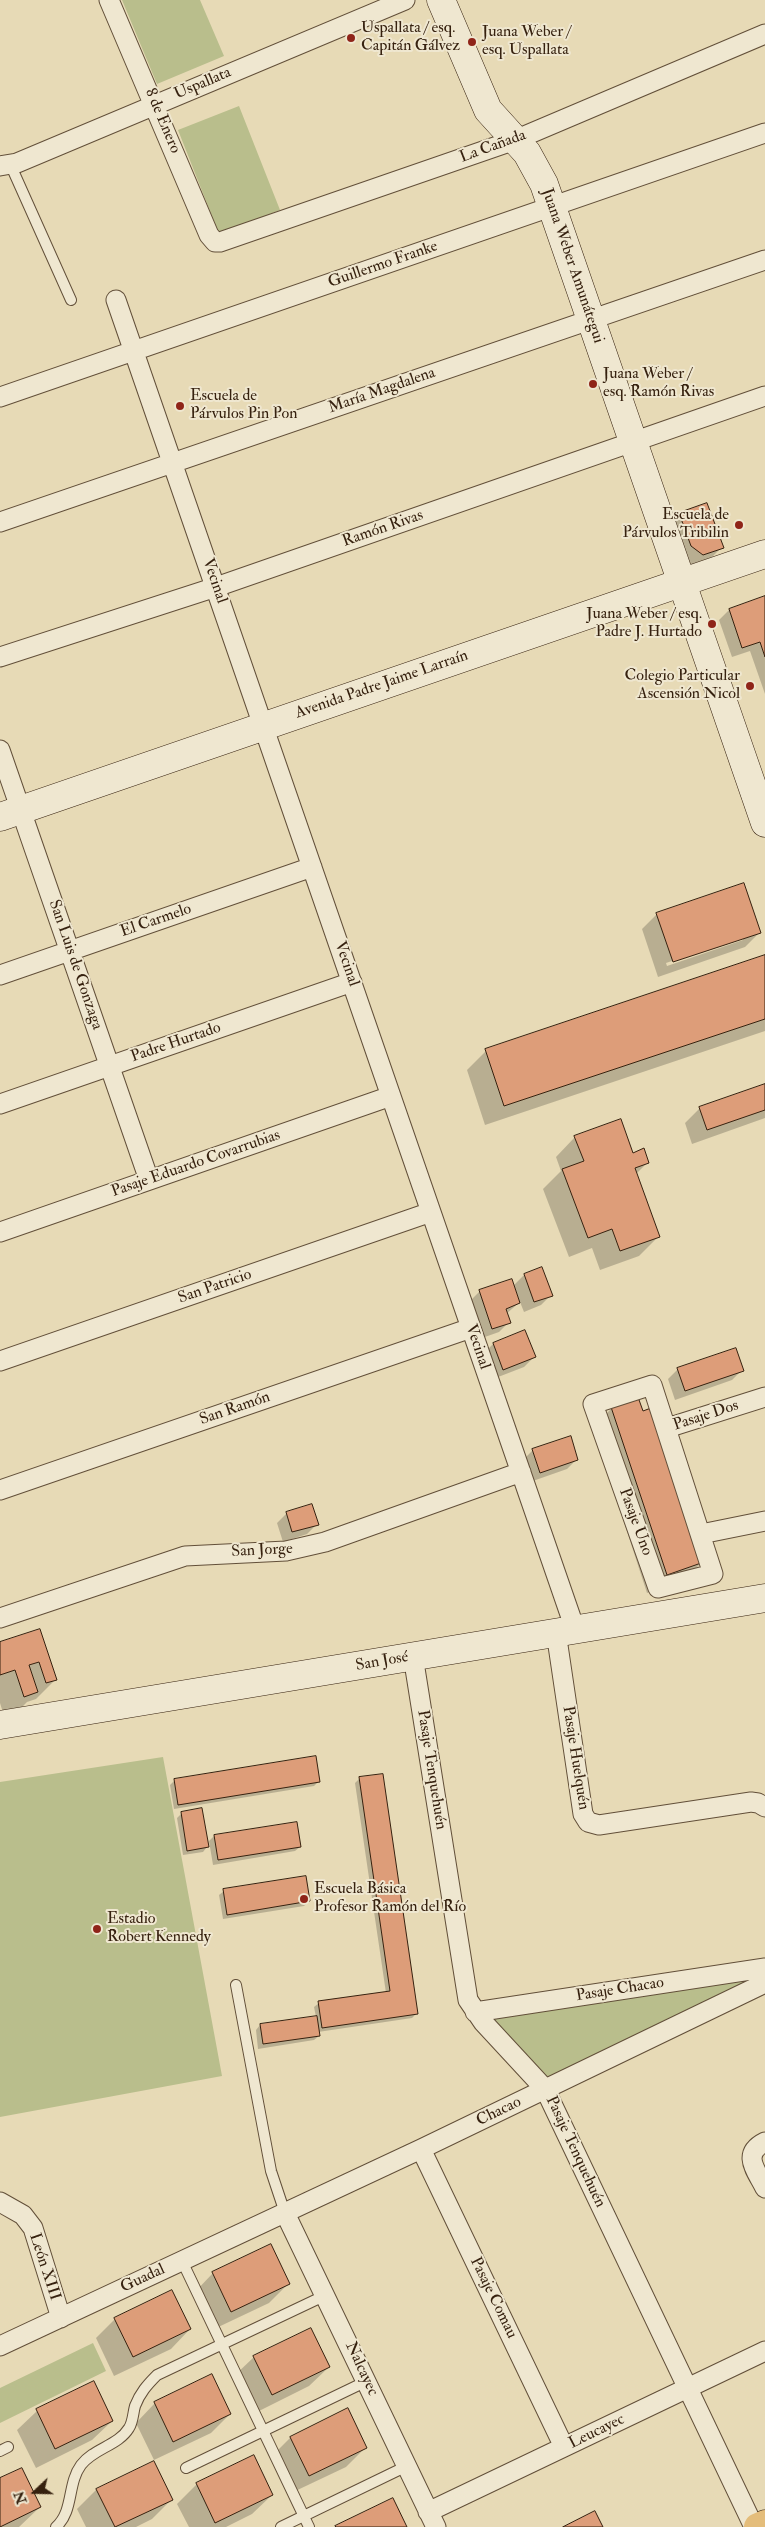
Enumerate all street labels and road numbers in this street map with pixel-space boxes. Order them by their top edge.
street label: Uspallata [172,63,234,105]
street label: 8 de Enero [140,86,184,156]
street label: La Cañada [457,126,529,168]
street label: Juana Weber Amunátegui [536,186,608,346]
street label: Guillermo Franke [326,237,440,293]
street label: María Magdalena [326,364,438,418]
street label: Ramón Rivas [340,506,426,552]
street label: Vecinal [197,556,231,606]
street label: Avenida Padre Jaime Larraín [293,646,471,724]
street label: San Luis de Gonzaga [44,897,106,1033]
street label: El Carmelo [118,900,194,942]
street label: Vecinal [329,939,363,989]
street label: Padre Hurtado [128,1019,224,1067]
street label: Pasaje Eduardo Covarrubias [109,1126,283,1202]
street label: San Patricio [176,1266,254,1308]
street label: Vecinal [460,1322,494,1372]
street label: San Ramón [197,1388,273,1430]
street label: Pasaje Dos [671,1396,741,1436]
street label: Pasaje Uno [614,1486,656,1558]
street label: San Jorge [231,1540,293,1562]
street label: San José [354,1648,410,1676]
street label: Pasaje Huelquén [557,1705,593,1811]
street label: Pasaje Tenquehuén [412,1709,450,1831]
street label: Pasaje Chacao [575,1974,665,2006]
street label: Chacao [473,2093,525,2131]
street label: Pasaje Tenquehuén [541,2093,609,2211]
street label: León XIII [24,2231,64,2303]
street label: Pasaje Comau [465,2254,521,2342]
street label: Guadal [118,2260,168,2298]
street label: Nalcayec [340,2339,382,2399]
street label: Leucayec [566,2410,628,2454]

